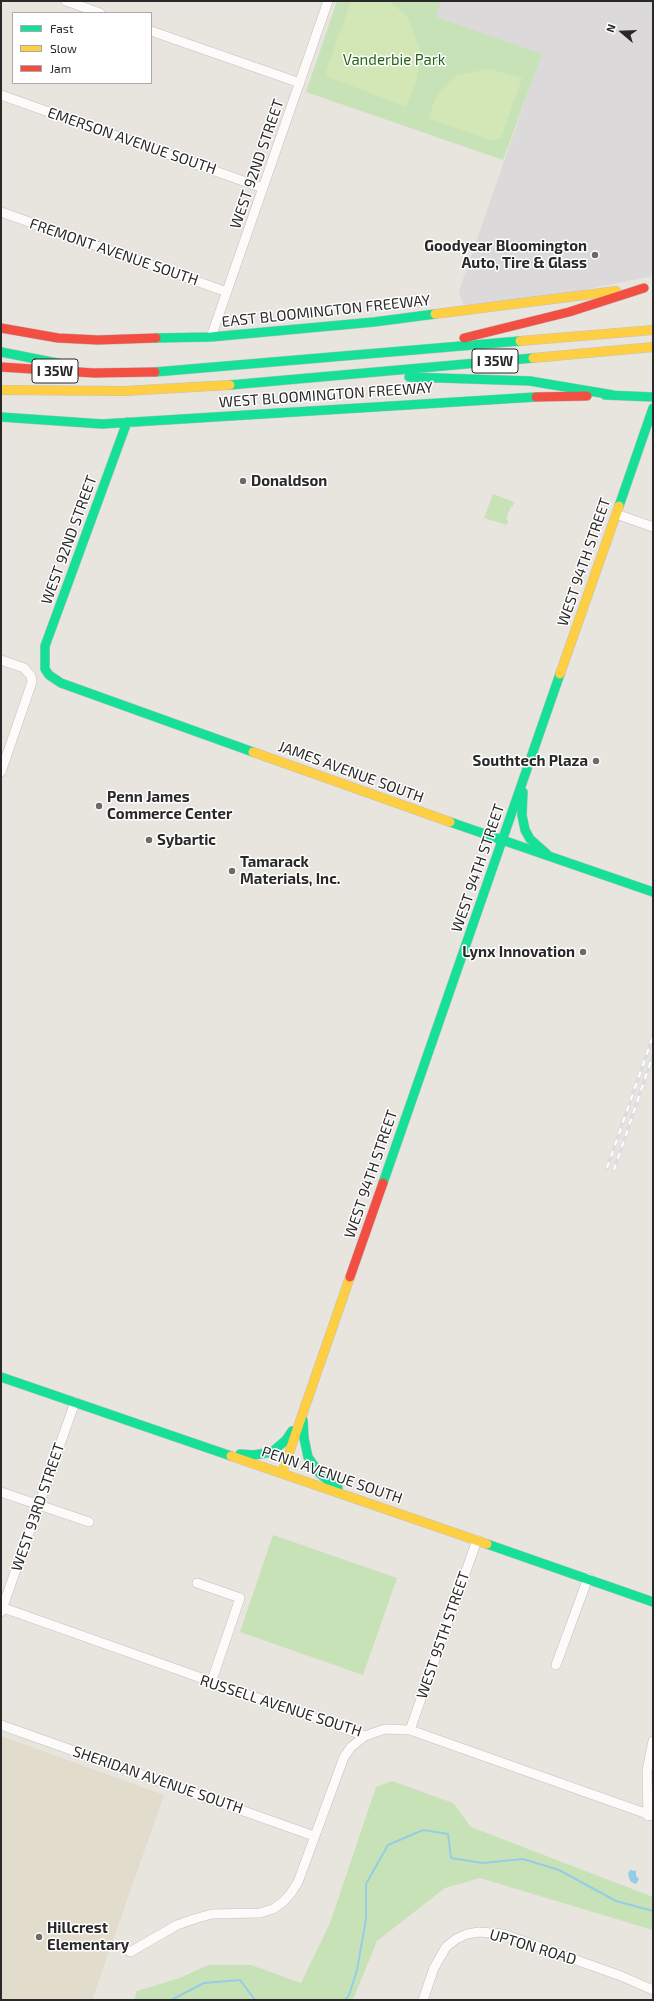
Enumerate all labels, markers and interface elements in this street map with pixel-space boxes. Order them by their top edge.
legend [12,12,152,84]
north arrow [602,12,642,52]
text: Fast [50,21,73,35]
text: N [603,22,618,34]
text: Slow [50,41,77,55]
park label: Vanderbie Park [343,51,445,69]
text: Jam [50,61,71,75]
street label: WEST 92ND STREET [226,97,288,231]
street label: EMERSON AVENUE SOUTH [45,104,219,178]
street label: FREMONT AVENUE SOUTH [27,215,201,289]
place label: Goodyear Bloomington Auto, Tire & Glass [424,237,587,272]
marker: Goodyear Bloomington Auto, Tire & Glass [590,250,600,260]
street label: EAST BLOOMINGTON FREEWAY [221,291,431,331]
road number: I 35W [472,349,518,373]
road number: I 35W [32,359,78,383]
street label: WEST BLOOMINGTON FREEWAY [218,379,434,411]
place label: Donaldson [251,472,327,490]
street label: WEST 92ND STREET [37,473,101,607]
marker: Donaldson [238,476,248,486]
street label: WEST 94TH STREET [554,495,614,629]
street label: JAMES AVENUE SOUTH [276,737,426,807]
place label: Southtech Plaza [473,752,588,770]
marker: Southtech Plaza [591,756,601,766]
place label: Penn James Commerce Center [107,788,232,823]
marker: Penn James Commerce Center [94,801,104,811]
street label: WEST 94TH STREET [448,801,508,935]
place label: Sybartic [157,831,216,849]
marker: Sybartic [144,835,154,845]
place label: Tamarack Materials, Inc. [240,853,340,888]
marker: Tamarack Materials, Inc. [227,866,237,876]
place label: Lynx Innovation [462,943,575,961]
marker: Lynx Innovation [578,947,588,957]
street label: WEST 94TH STREET [341,1107,401,1241]
street label: WEST 93RD STREET [8,1440,68,1574]
street label: PENN AVENUE SOUTH [259,1442,405,1508]
street label: WEST 95TH STREET [413,1569,473,1701]
street label: RUSSELL AVENUE SOUTH [198,1671,364,1741]
street label: SHERIDAN AVENUE SOUTH [70,1742,246,1818]
place label: Hillcrest Elementary [47,1919,129,1954]
street label: UPTON ROAD [487,1925,579,1969]
marker: Hillcrest Elementary [34,1932,44,1942]

